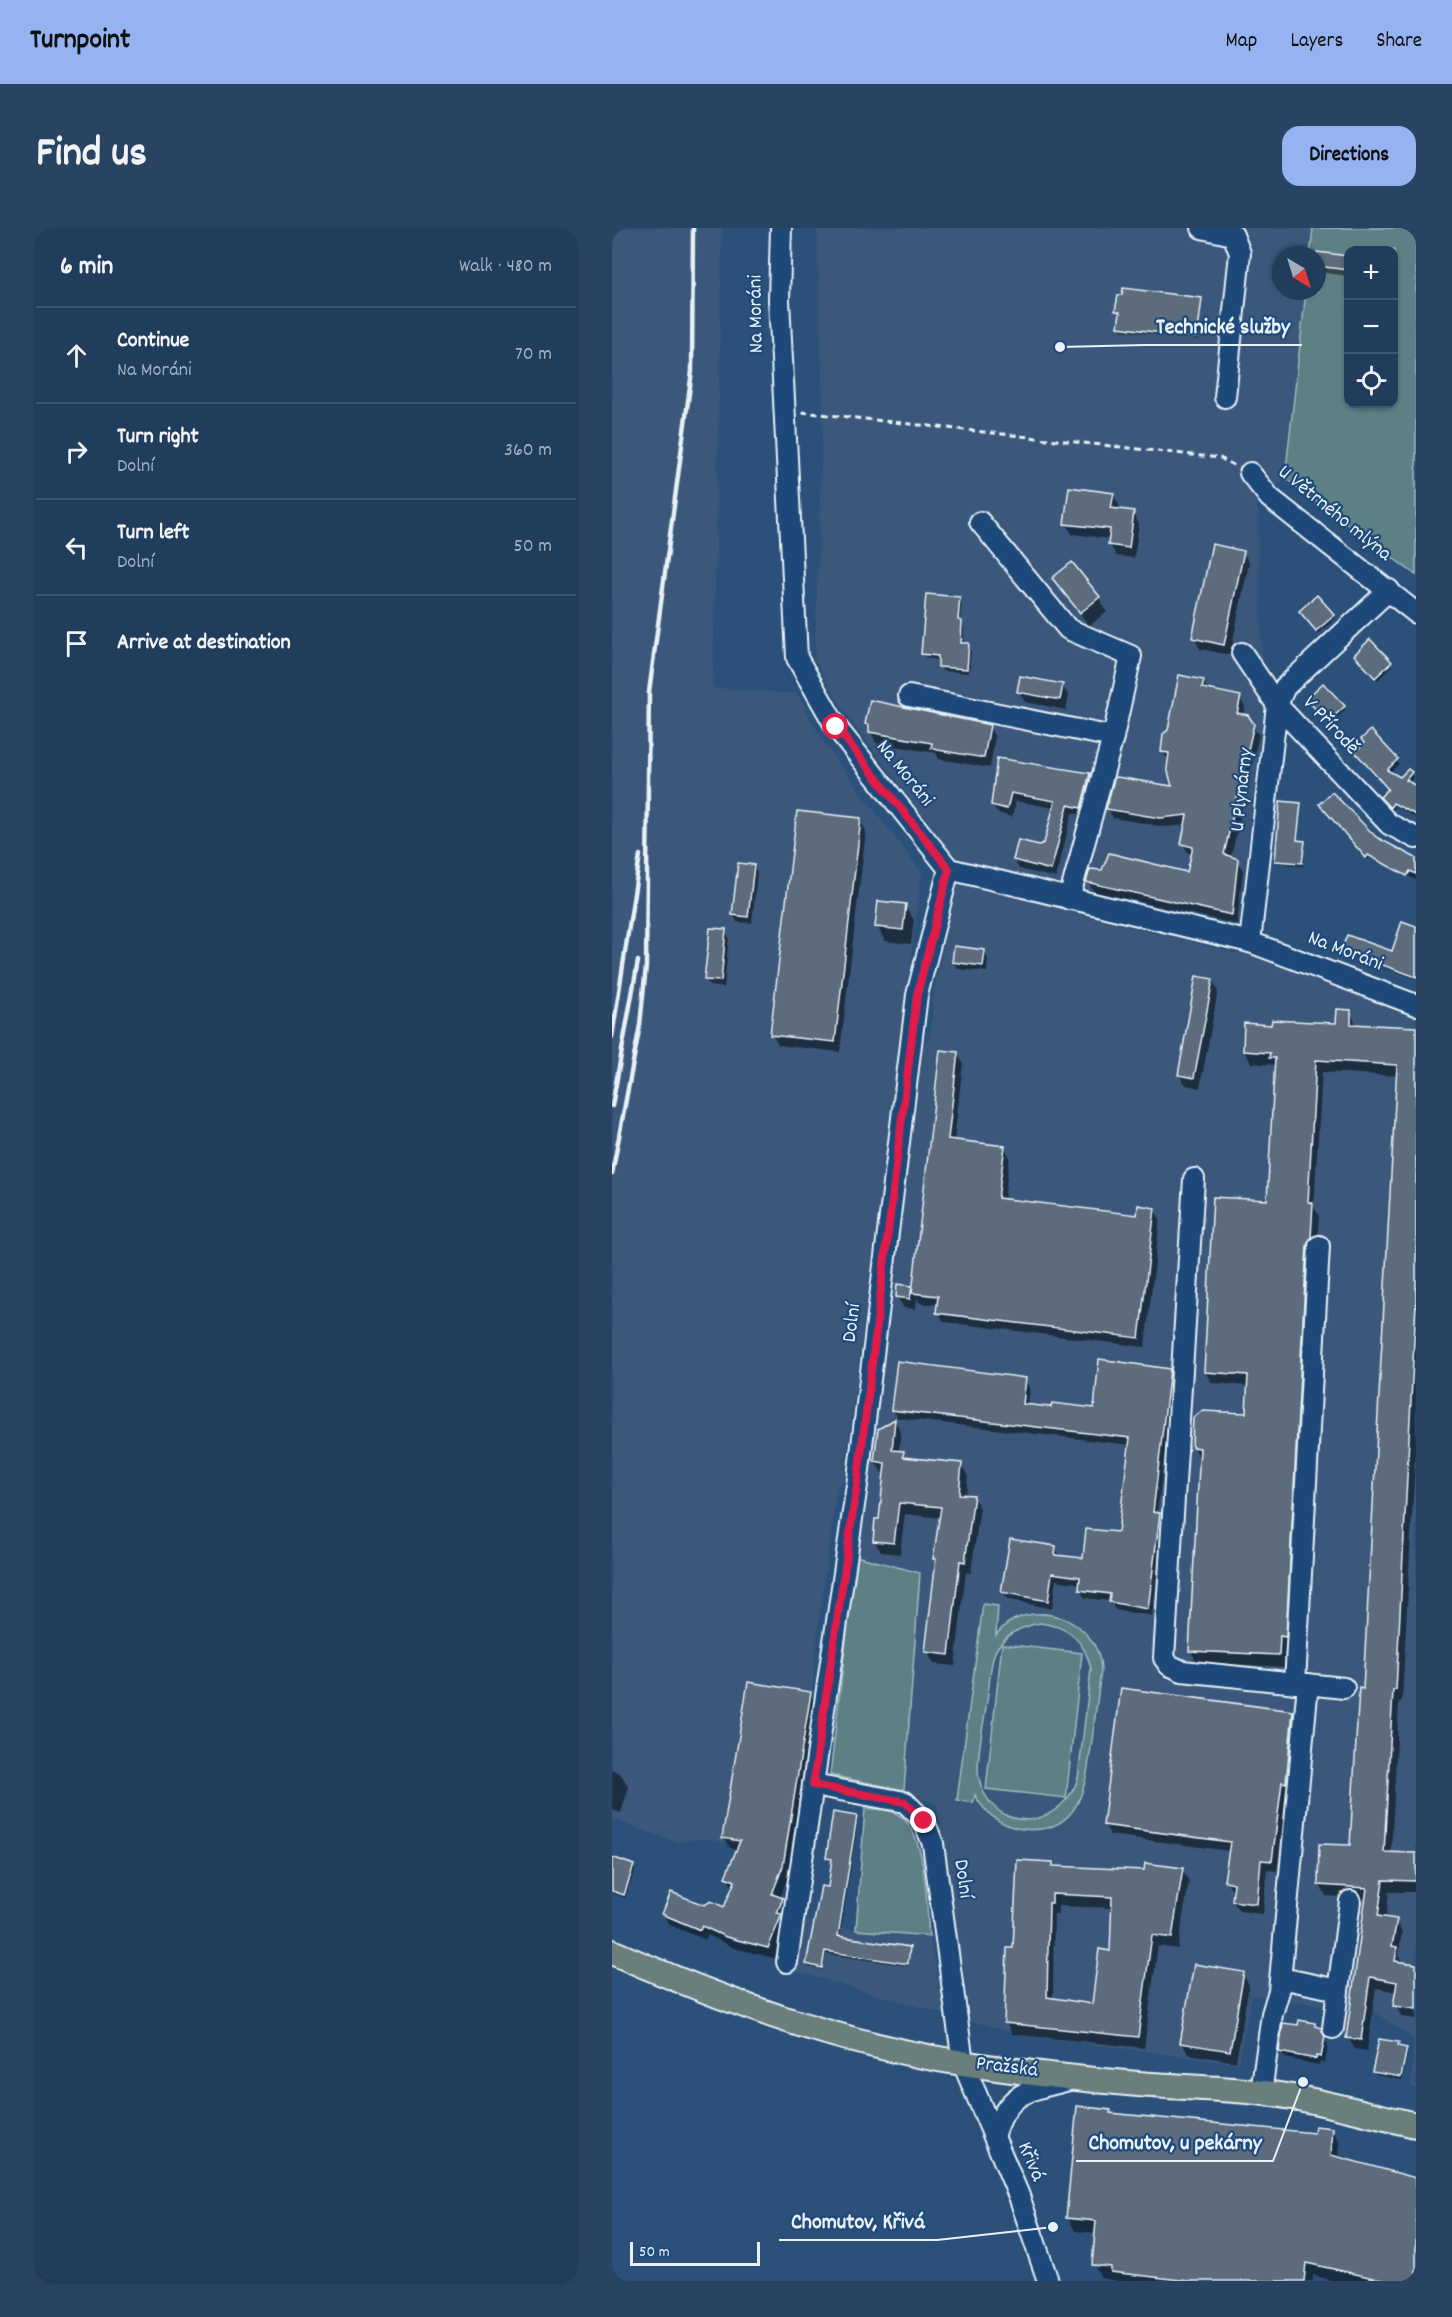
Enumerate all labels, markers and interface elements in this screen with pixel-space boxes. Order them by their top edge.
text: Turnpoint [30,22,130,62]
text: Map [1226,27,1257,57]
text: Layers [1290,27,1343,57]
text: Share [1376,27,1422,57]
text: Find us [36,126,147,186]
button: Directions [1282,126,1416,186]
north arrow [1272,246,1326,300]
map controls [1344,246,1398,408]
button: + [1344,246,1398,300]
text: 6 min [60,249,113,286]
text: Walk · 480 m [459,253,552,281]
street label: Na Moráni [741,274,773,354]
button: − [1344,300,1398,354]
callout: Technické služby [1144,305,1302,345]
text: Technické služby [1156,313,1291,344]
text: Continue [117,326,189,357]
icon: ahead [60,339,93,372]
text: 70 m [515,341,552,369]
button: locate [1344,354,1398,408]
text: Na Moráni [117,357,192,385]
text: Turn right [117,422,199,453]
icon: right [60,435,93,468]
text: 360 m [504,437,552,465]
text: Dolní [117,453,154,481]
street label: U Větrného mlýna [1270,458,1399,570]
text: Turn left [117,518,189,549]
icon: left [60,531,93,564]
text: 50 m [514,533,552,561]
text: Dolní [117,549,154,577]
icon: arrive [60,627,93,660]
text: Arrive at destination [117,628,291,659]
street label: V Přírodě [1294,689,1366,763]
route start [822,713,848,739]
street label: Na Moráni [868,734,940,814]
street label: U Plynárny [1224,746,1262,833]
street label: Na Moráni [1303,924,1387,980]
street label: Dolní [836,1300,871,1344]
route end [910,1807,936,1833]
street label: Dolní [944,1858,980,1902]
street label: Pražská [974,2049,1040,2087]
callout: Chomutov, u pekárny [1076,2121,1273,2161]
text: Chomutov, u pekárny [1088,2129,1263,2160]
street label: Křivá [1008,2137,1052,2187]
callout: Chomutov, Křivá [779,2200,937,2240]
text: Chomutov, Křivá [791,2208,926,2239]
scale bar [630,2239,760,2266]
text: 50 m [639,2241,670,2264]

